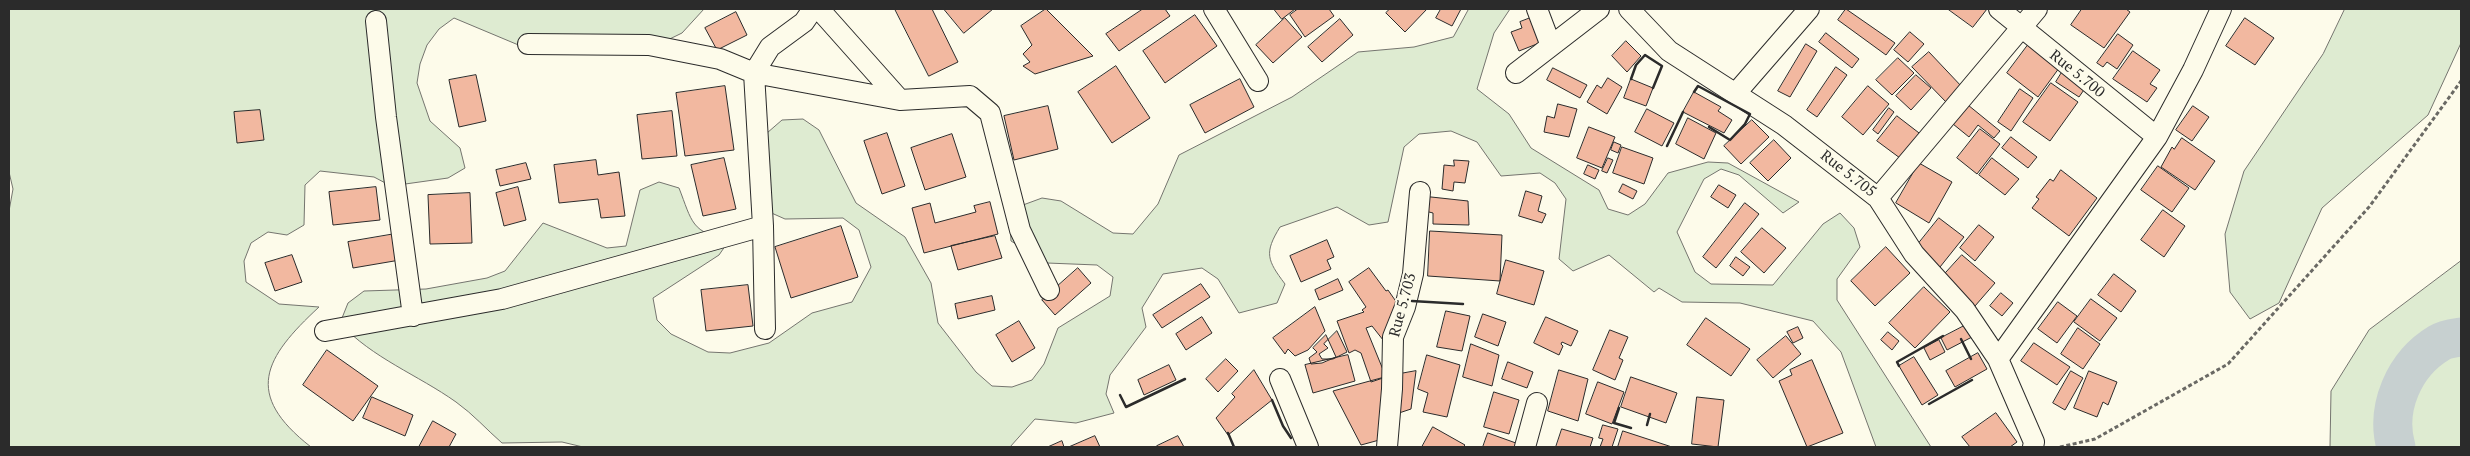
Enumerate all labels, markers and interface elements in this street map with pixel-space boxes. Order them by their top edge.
street label: Rue 5.700 [2046,46,2108,102]
street label: Rue 5.705 [1817,147,1879,201]
street label: Rue 5.703 [1386,271,1420,339]

